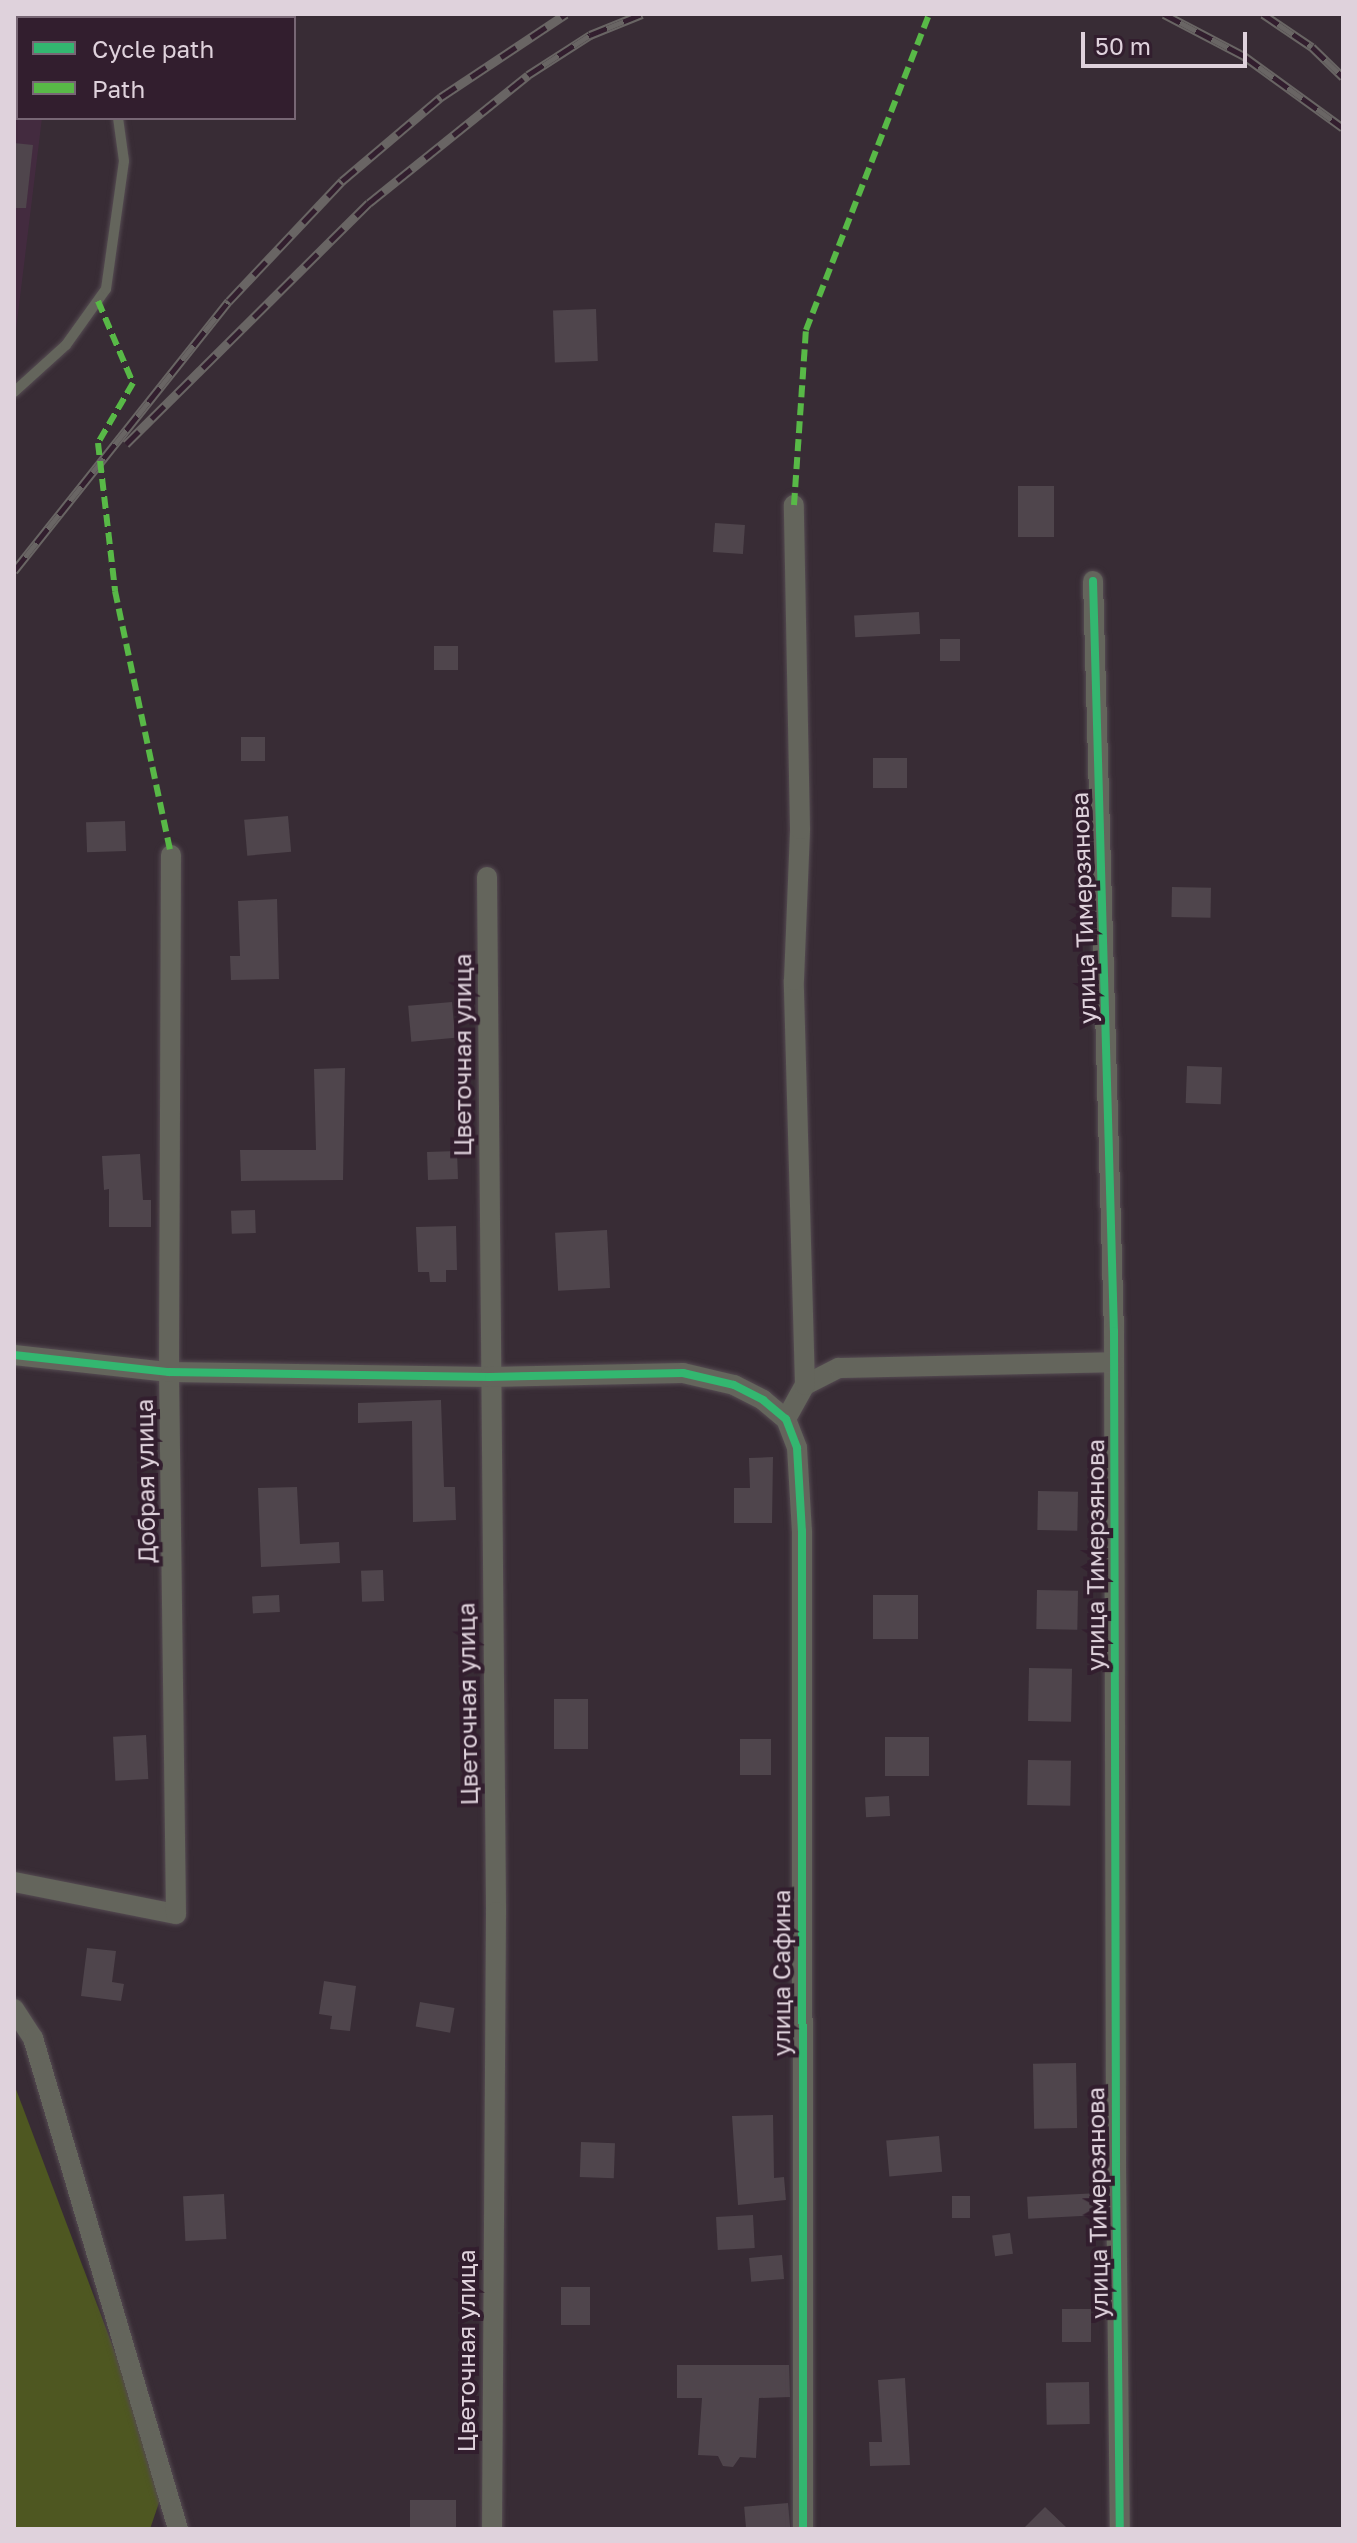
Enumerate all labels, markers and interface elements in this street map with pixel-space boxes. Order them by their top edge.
legend [16,16,296,120]
scale bar [1085,16,1251,66]
text: 50 m [1095,31,1151,60]
text: Cycle path [92,34,214,63]
text: Path [92,74,145,103]
street label: улица Тимерзянова [1065,792,1101,1024]
street label: Цветочная улица [448,953,476,1157]
street label: Добрая улица [129,1399,161,1563]
street label: улица Тимерзянова [1081,1439,1109,1671]
street label: Цветочная улица [451,1602,483,1806]
street label: улица Сафина [767,1890,795,2056]
street label: улица Тимерзянова [1081,2087,1113,2319]
street label: Цветочная улица [452,2249,480,2453]

